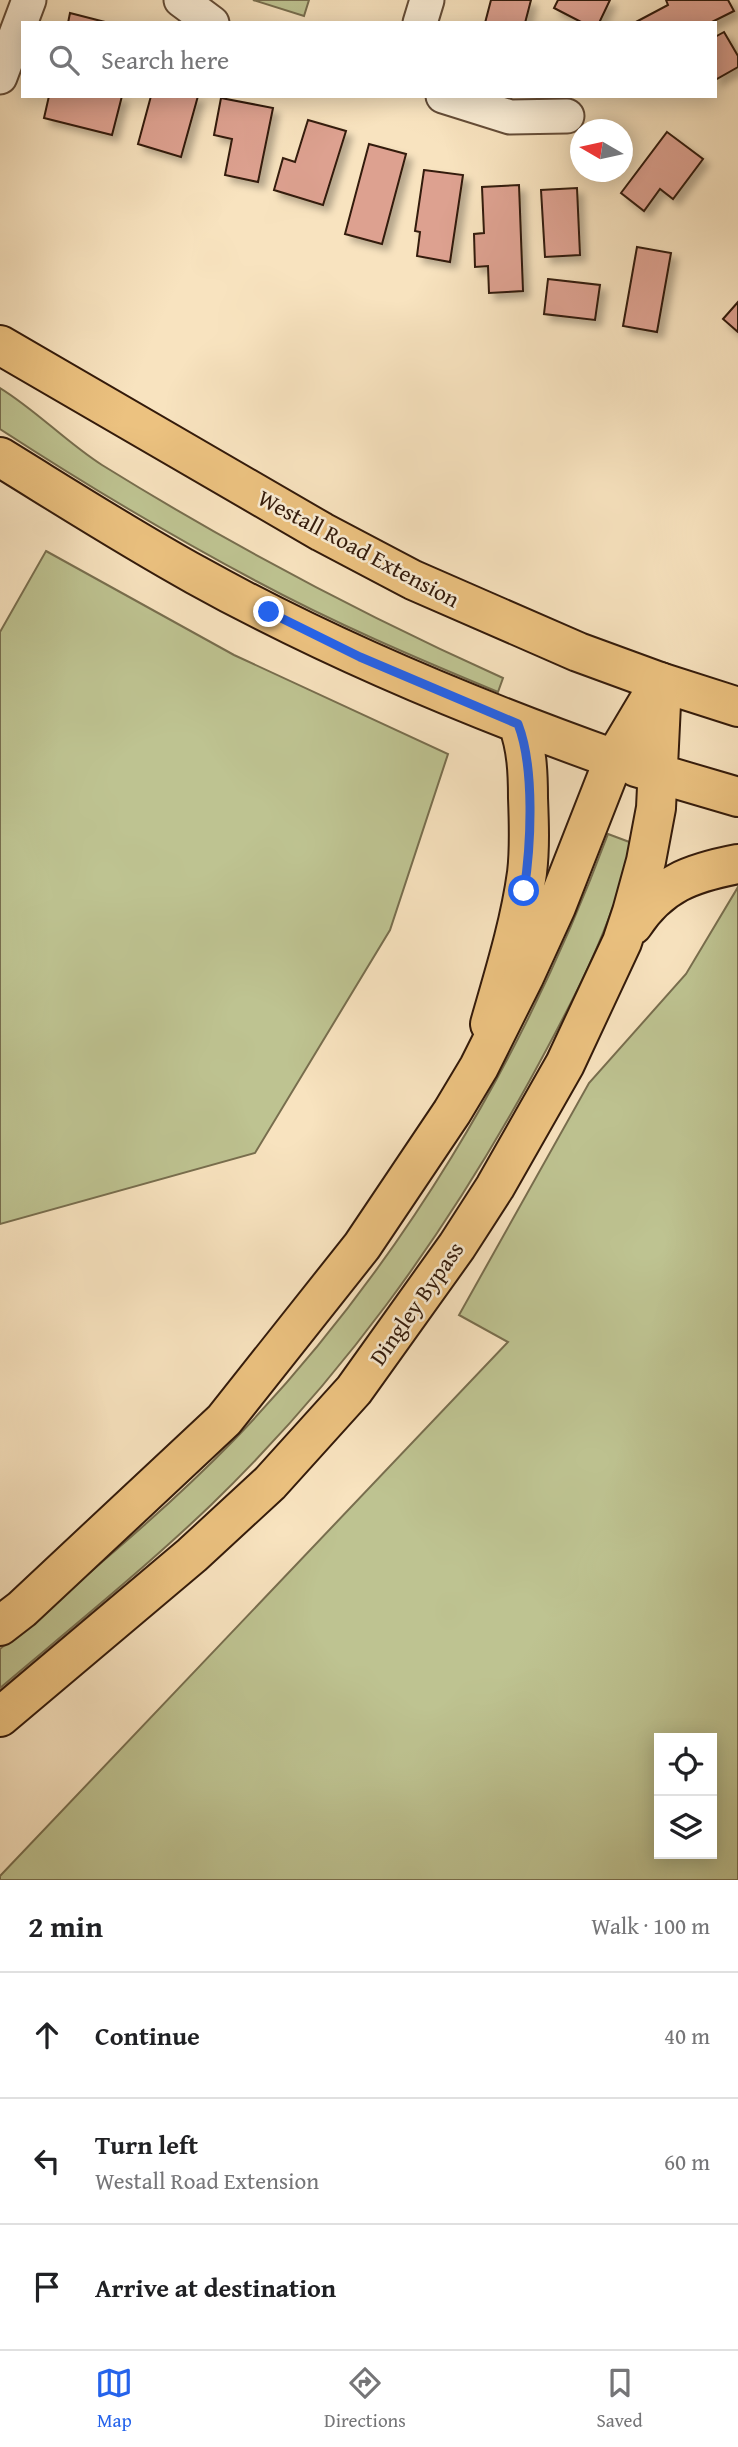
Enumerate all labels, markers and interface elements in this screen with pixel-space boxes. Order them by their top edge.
search box [21,21,717,98]
text: Search here [101,40,229,79]
icon: search [45,41,83,79]
north arrow [570,119,633,182]
street label: Westall Road Extension [252,481,466,615]
route end [253,596,284,627]
route start [508,875,539,906]
street label: Dingley Bypass [361,1234,471,1372]
map controls [654,1733,717,1859]
button: locate [654,1733,717,1796]
button: layers [654,1796,717,1859]
text: 2 min [28,1904,103,1948]
text: Walk · 100 m [591,1909,710,1942]
icon: ahead [28,2016,66,2054]
text: Continue [95,2016,200,2055]
text: 40 m [664,2019,710,2052]
text: Turn left [95,2125,198,2164]
icon: left [28,2142,66,2180]
text: 60 m [664,2145,710,2178]
text: Westall Road Extension [95,2164,319,2197]
icon: arrive [28,2268,66,2306]
text: Arrive at destination [95,2268,336,2307]
tab: Map [95,2364,133,2434]
tab: Directions [324,2364,406,2434]
tab: Saved [597,2364,643,2434]

